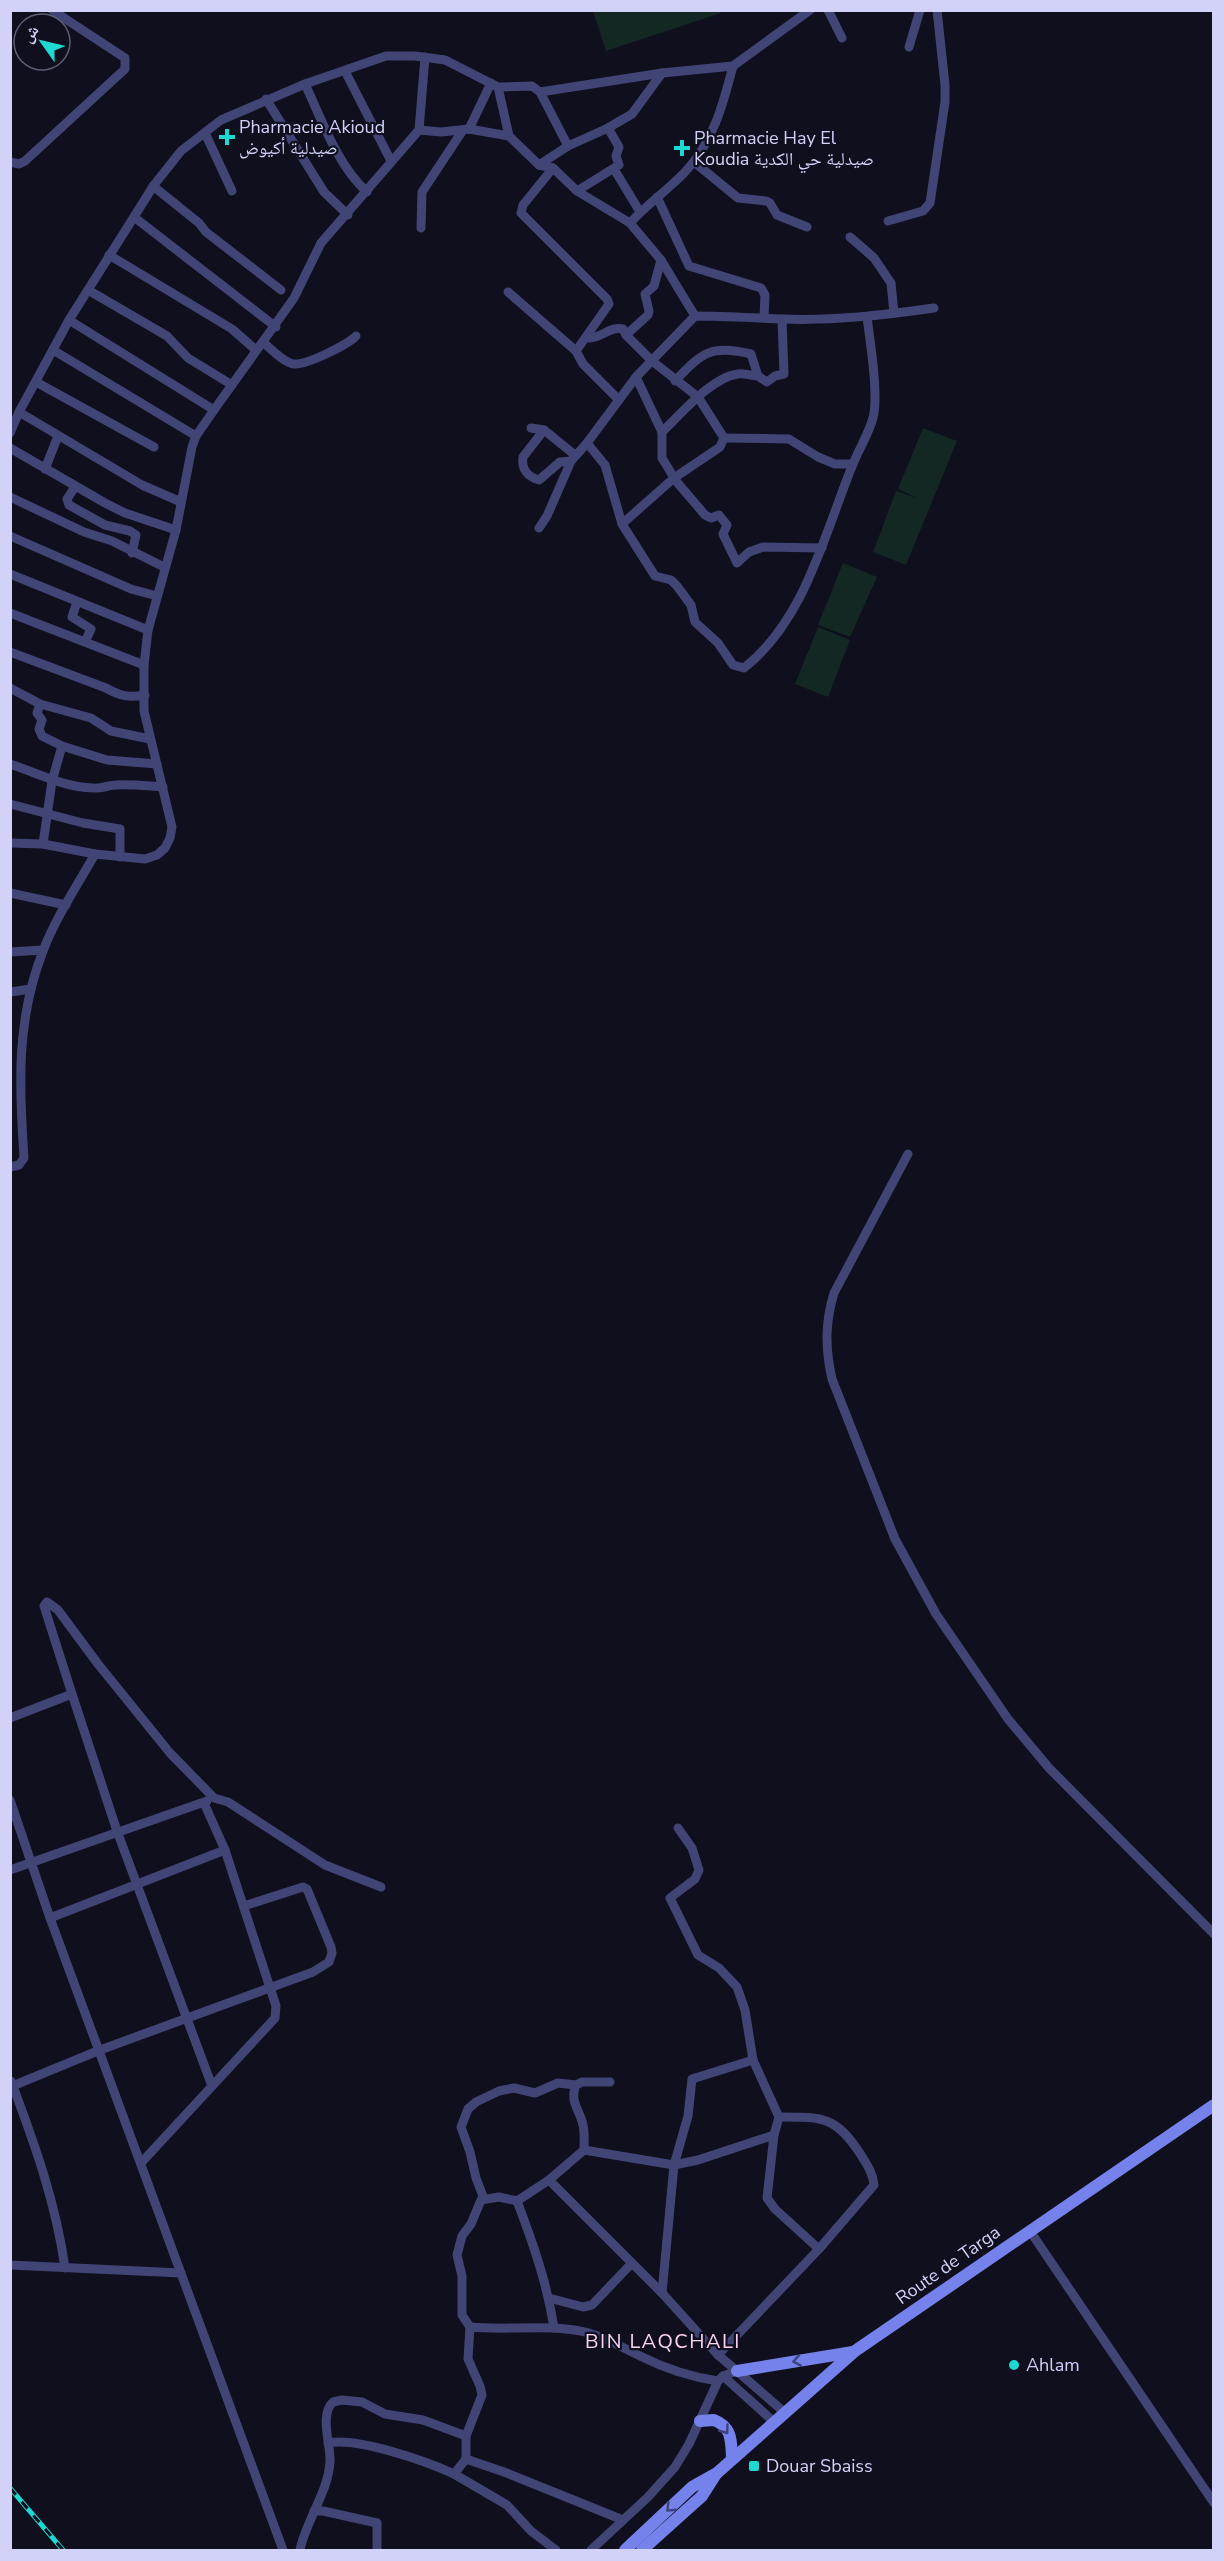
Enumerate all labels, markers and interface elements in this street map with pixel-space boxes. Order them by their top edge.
north arrow [12,12,72,72]
text: ش [17,21,44,47]
place label: Pharmacie Akioud صيدلية أكيوض [239,115,385,160]
place label: Pharmacie Hay El Koudia صيدلية حي الكدية [694,126,874,174]
marker: Pharmacie Akioud صيدلية أكيوض [220,130,234,144]
marker: Pharmacie Hay El Koudia صيدلية حي الكدية [675,141,689,155]
street label: Route de Targa [891,2220,1005,2310]
district label: BIN LAQCHALI [585,2328,741,2355]
place label: Ahlam [1026,2353,1080,2377]
one-way arrow [792,2354,802,2367]
marker: Ahlam [1007,2358,1021,2372]
one-way arrow [718,2423,729,2434]
place label: Douar Sbaiss [766,2454,873,2478]
marker: Douar Sbaiss [747,2459,761,2473]
one-way arrow [667,2500,678,2511]

